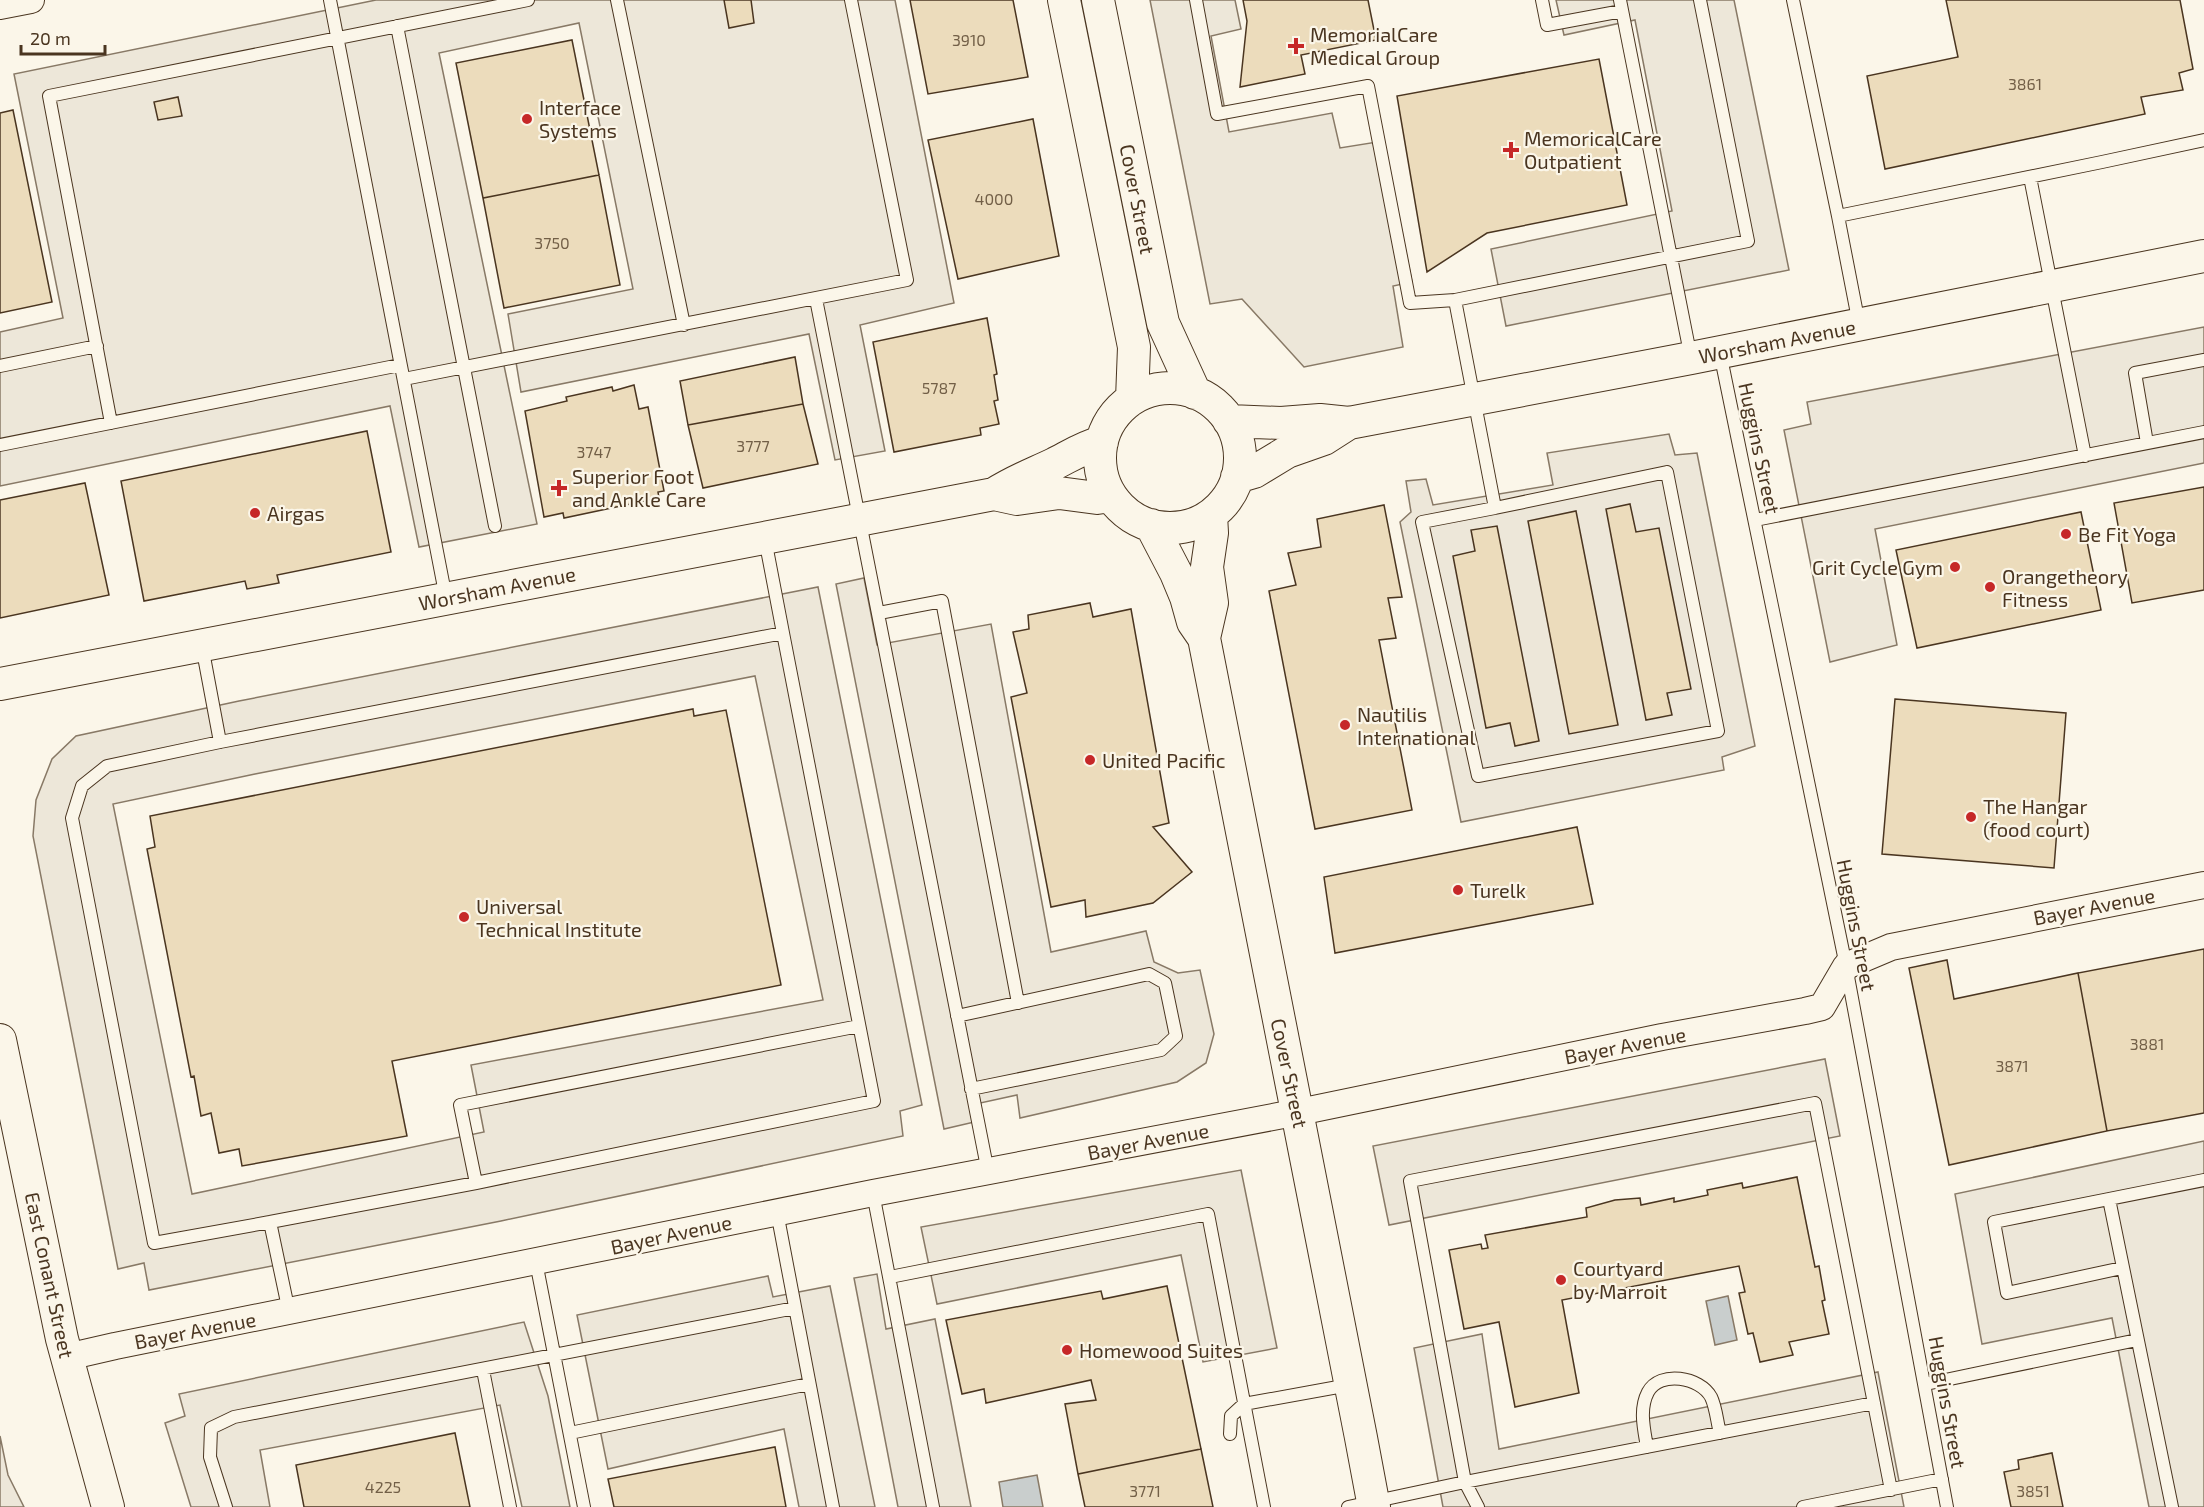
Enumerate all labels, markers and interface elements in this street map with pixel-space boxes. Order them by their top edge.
scale bar [21,18,105,56]
place label: MemorialCare Medical Group [1310,22,1440,69]
text: 20 m [30,27,71,49]
house number: 3910 [952,30,986,49]
marker: MemorialCare Medical Group [1287,37,1305,55]
house number: 3861 [2008,74,2042,93]
place label: Interface Systems [539,95,621,142]
marker: Interface Systems [520,112,534,126]
place label: MemoricalCare Outpatient [1524,126,1662,173]
marker: MemoricalCare Outpatient [1502,141,1520,159]
street label: Cover Street [1116,142,1160,256]
house number: 4000 [975,189,1013,208]
house number: 3750 [534,233,570,252]
street label: Worsham Avenue [1697,314,1857,368]
house number: 5787 [922,378,956,397]
street label: Huggins Street [1734,380,1786,516]
house number: 3777 [736,436,770,455]
house number: 3747 [576,442,612,461]
place label: Superior Foot and Ankle Care [572,464,706,511]
marker: Superior Foot and Ankle Care [550,479,568,497]
place label: Airgas [267,501,325,525]
marker: Airgas [248,506,262,520]
place label: Be Fit Yoga [2078,522,2176,546]
marker: Be Fit Yoga [2059,527,2073,541]
place label: Grit Cycle Gym [1812,555,1943,579]
marker: Grit Cycle Gym [1948,560,1962,574]
street label: Worsham Avenue [417,561,577,615]
place label: Orangetheory Fitness [2002,564,2128,611]
marker: Orangetheory Fitness [1983,580,1997,594]
place label: Nautilis International [1357,702,1475,749]
marker: Nautilis International [1338,718,1352,732]
place label: United Pacific [1102,748,1226,772]
marker: United Pacific [1083,753,1097,767]
place label: The Hangar (food court) [1983,794,2090,841]
marker: The Hangar (food court) [1964,810,1978,824]
street label: Huggins Street [1832,857,1882,993]
place label: Turelk [1470,878,1526,902]
street label: Bayer Avenue [2031,882,2157,930]
marker: Turelk [1451,883,1465,897]
place label: Universal Technical Institute [476,894,642,941]
marker: Universal Technical Institute [457,910,471,924]
street label: Cover Street [1267,1016,1313,1130]
street label: Bayer Avenue [1562,1021,1688,1069]
house number: 3881 [2130,1034,2164,1053]
house number: 3871 [1995,1056,2029,1075]
street label: Bayer Avenue [1085,1117,1211,1165]
street label: East Conant Street [21,1190,79,1361]
street label: Bayer Avenue [608,1209,734,1259]
place label: Courtyard by Marroit [1573,1256,1668,1303]
marker: Courtyard by Marroit [1554,1273,1568,1287]
street label: Bayer Avenue [132,1306,258,1354]
street label: Huggins Street [1925,1334,1972,1470]
place label: Homewood Suites [1079,1338,1243,1362]
marker: Homewood Suites [1060,1343,1074,1357]
house number: 4225 [365,1477,401,1496]
house number: 3771 [1129,1481,1161,1500]
house number: 3851 [2016,1481,2050,1500]

